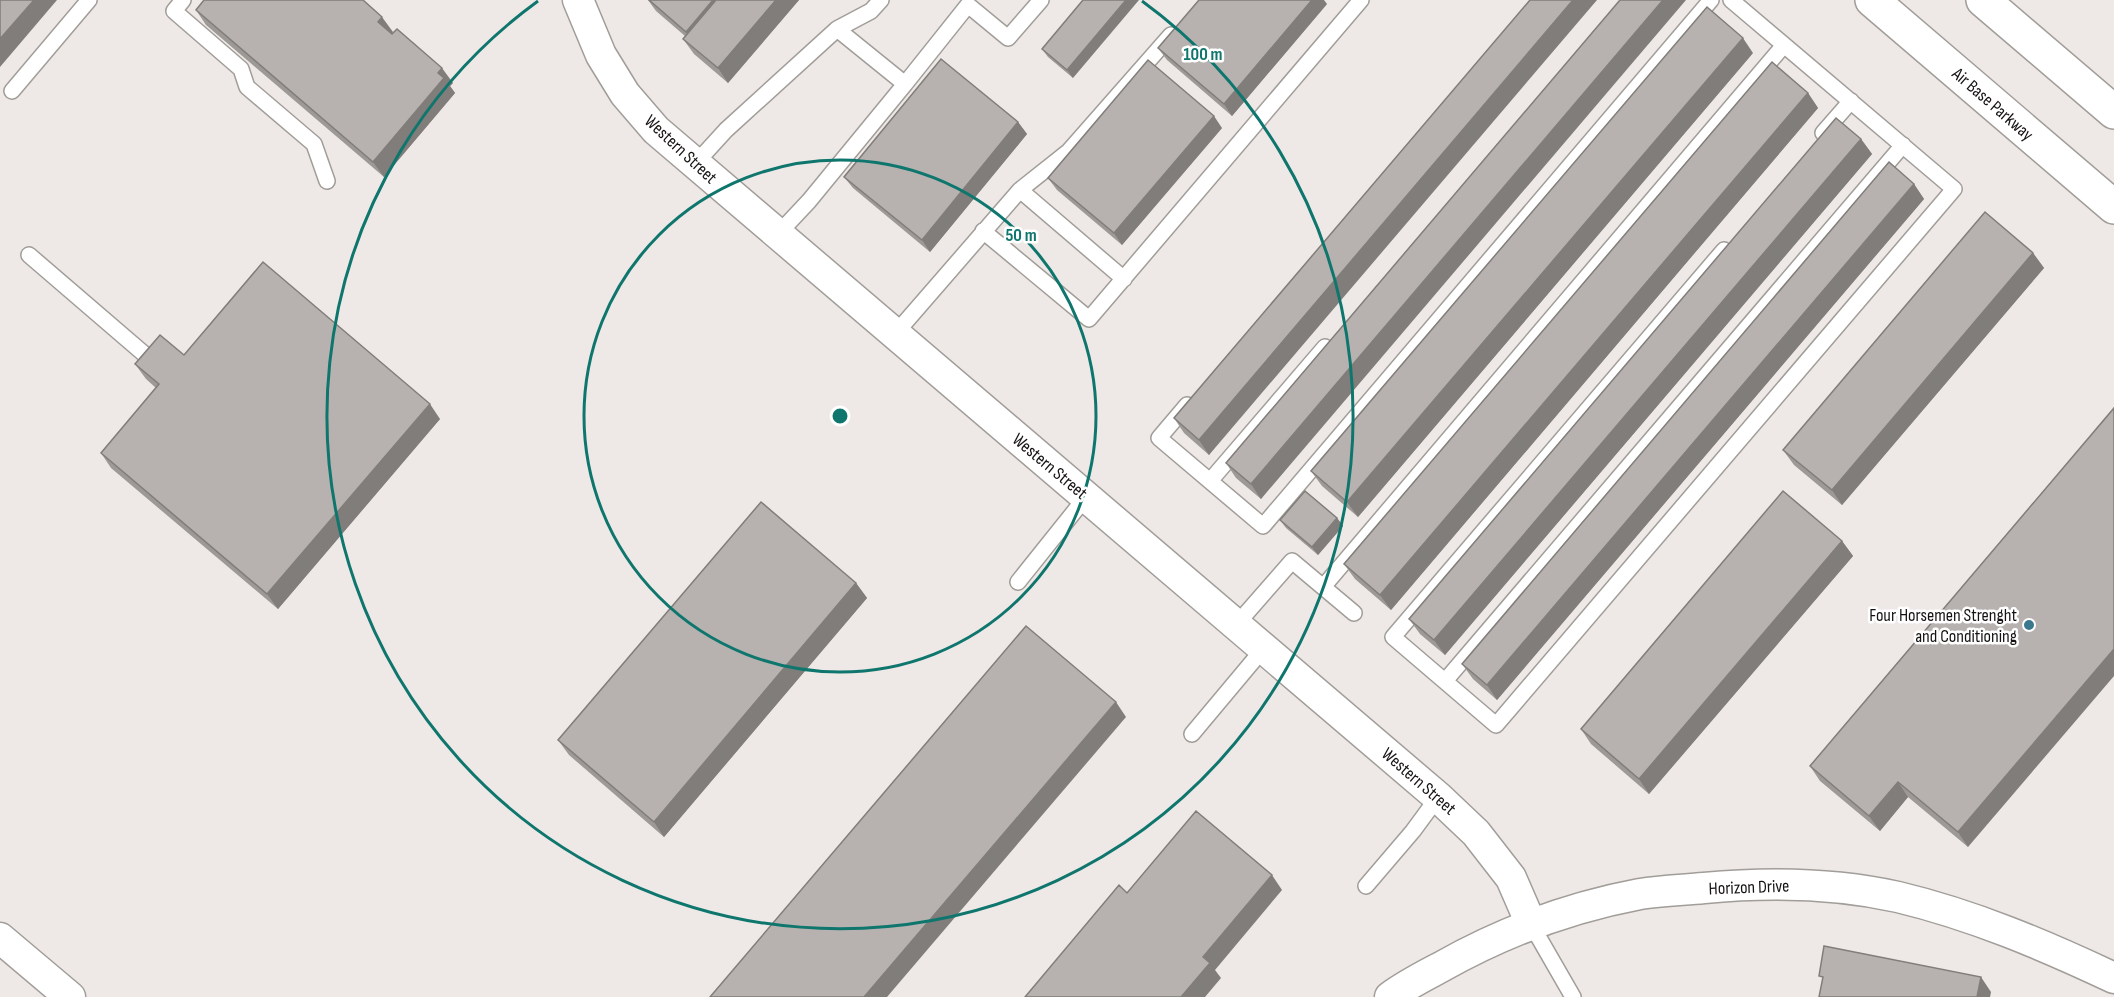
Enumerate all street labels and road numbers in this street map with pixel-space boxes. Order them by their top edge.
street label: Air Base Parkway [1947,63,2038,145]
street label: Western Street [640,111,722,189]
street label: Western Street [1008,429,1092,504]
street label: Western Street [1377,743,1460,820]
street label: Horizon Drive [1708,876,1790,899]

